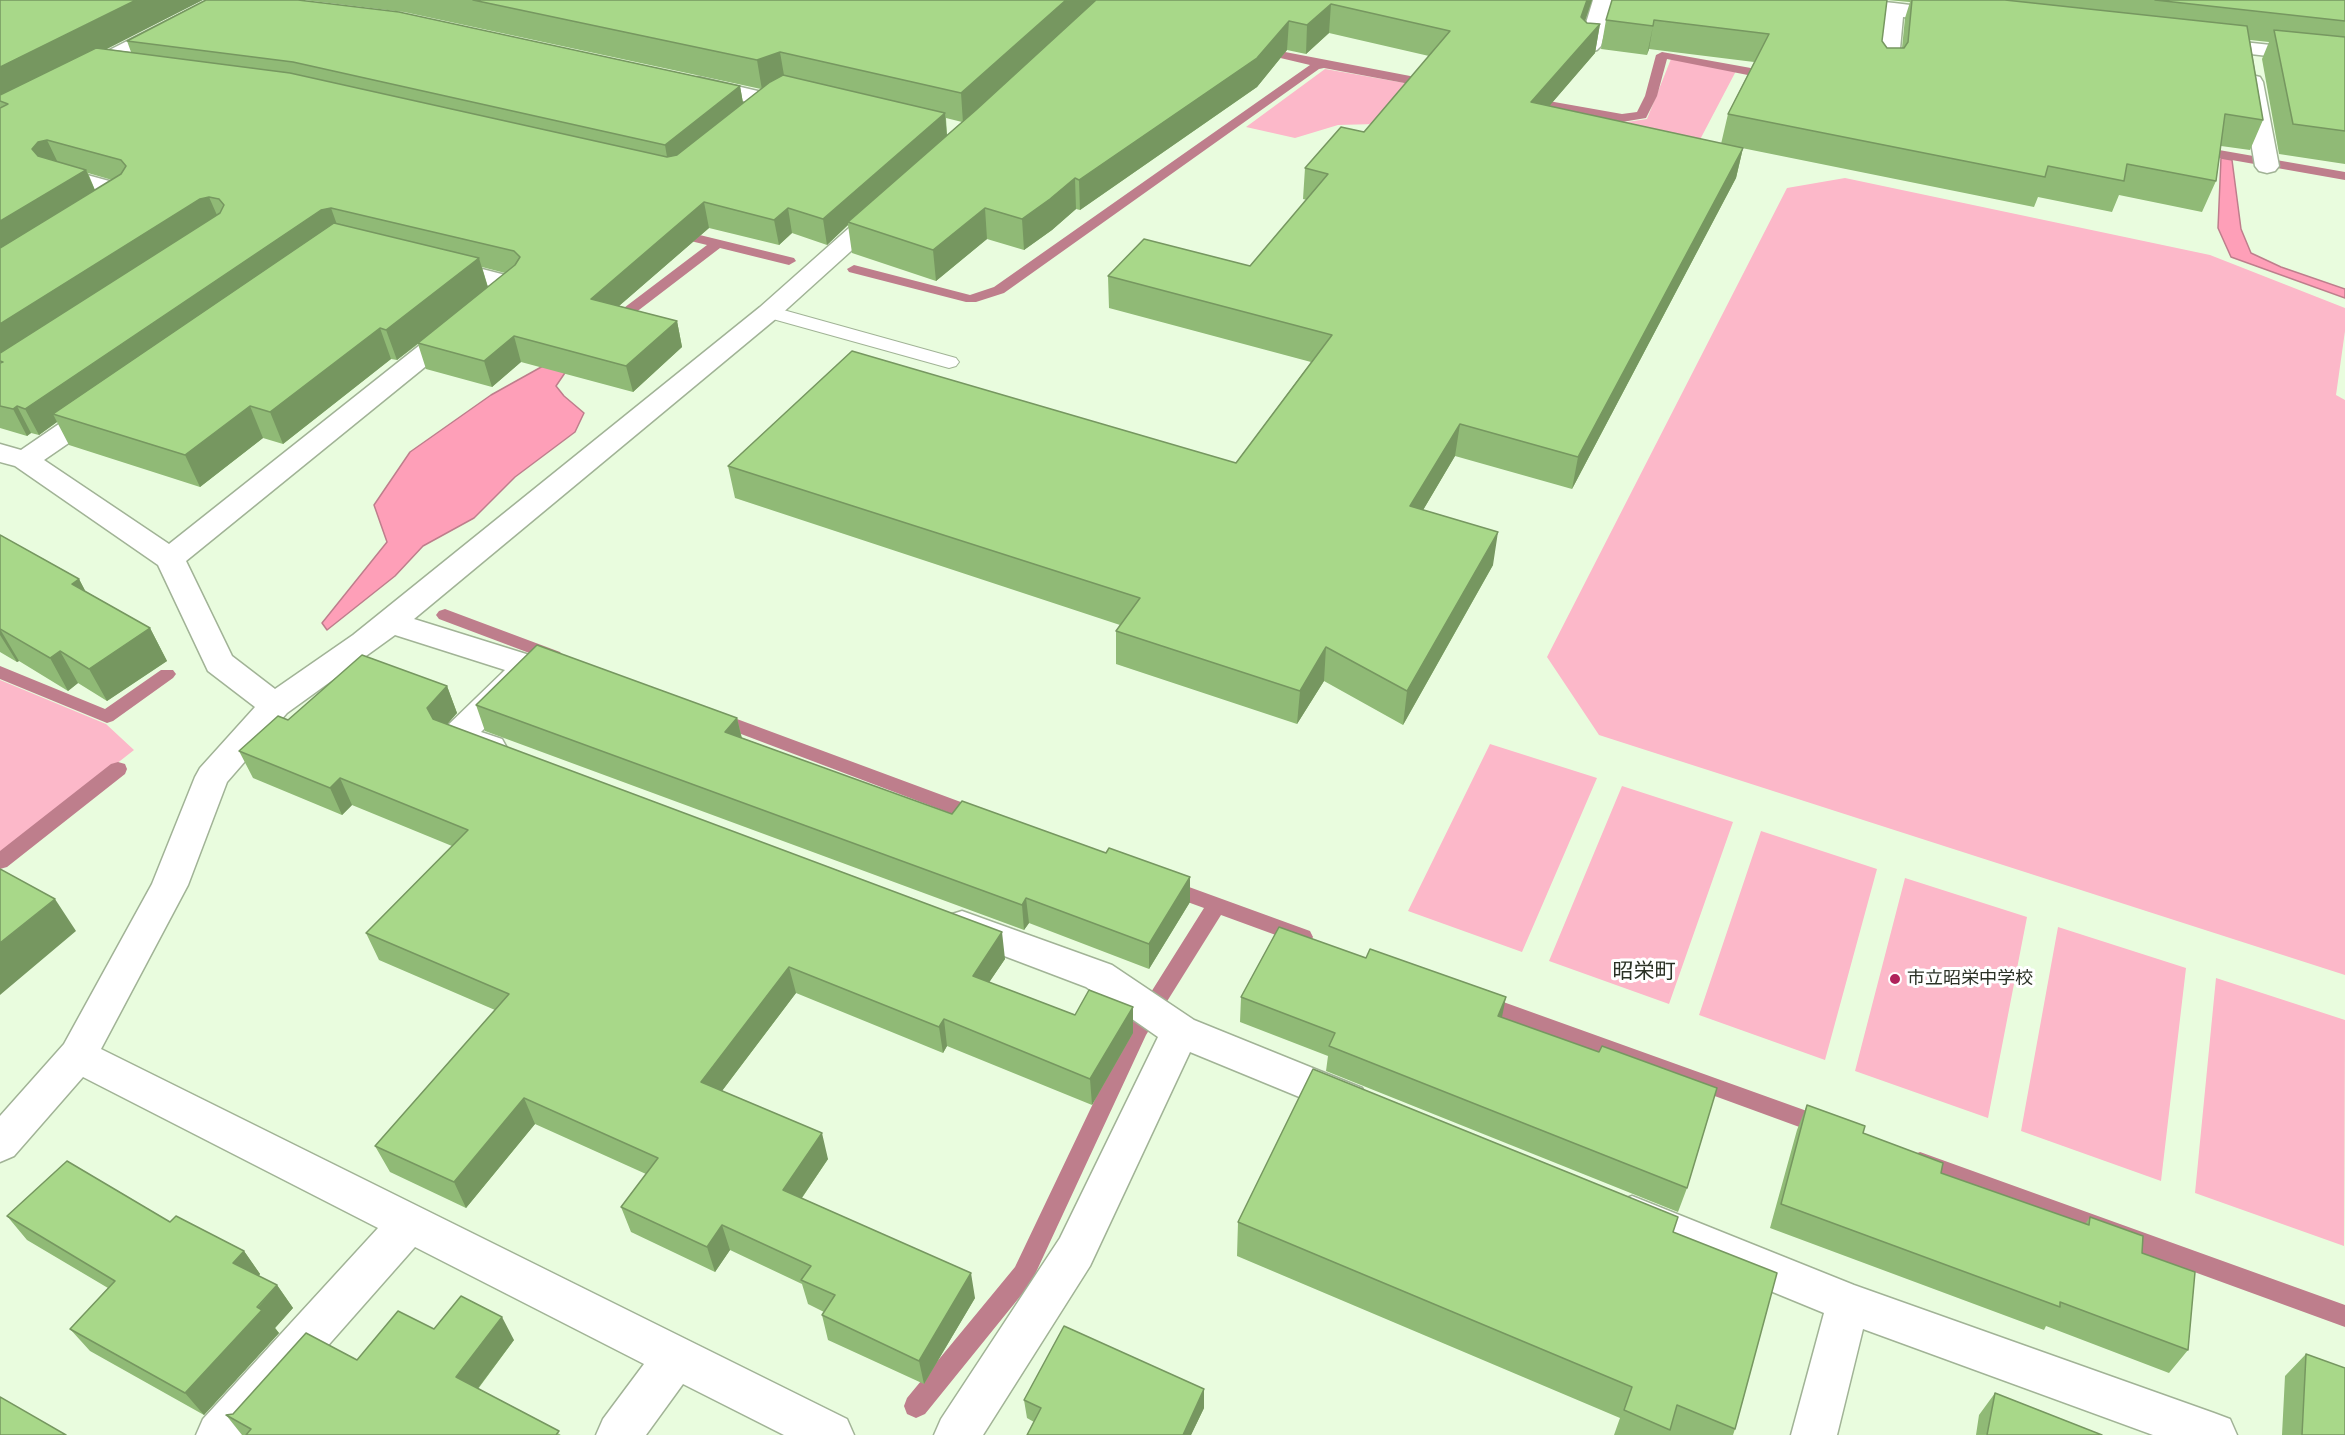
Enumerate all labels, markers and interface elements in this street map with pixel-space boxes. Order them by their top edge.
district label: 昭栄町 [1613,960,1675,986]
place label: 市立昭栄中学校 [1907,968,2033,990]
marker: 市立昭栄中学校 [1888,972,1902,986]

